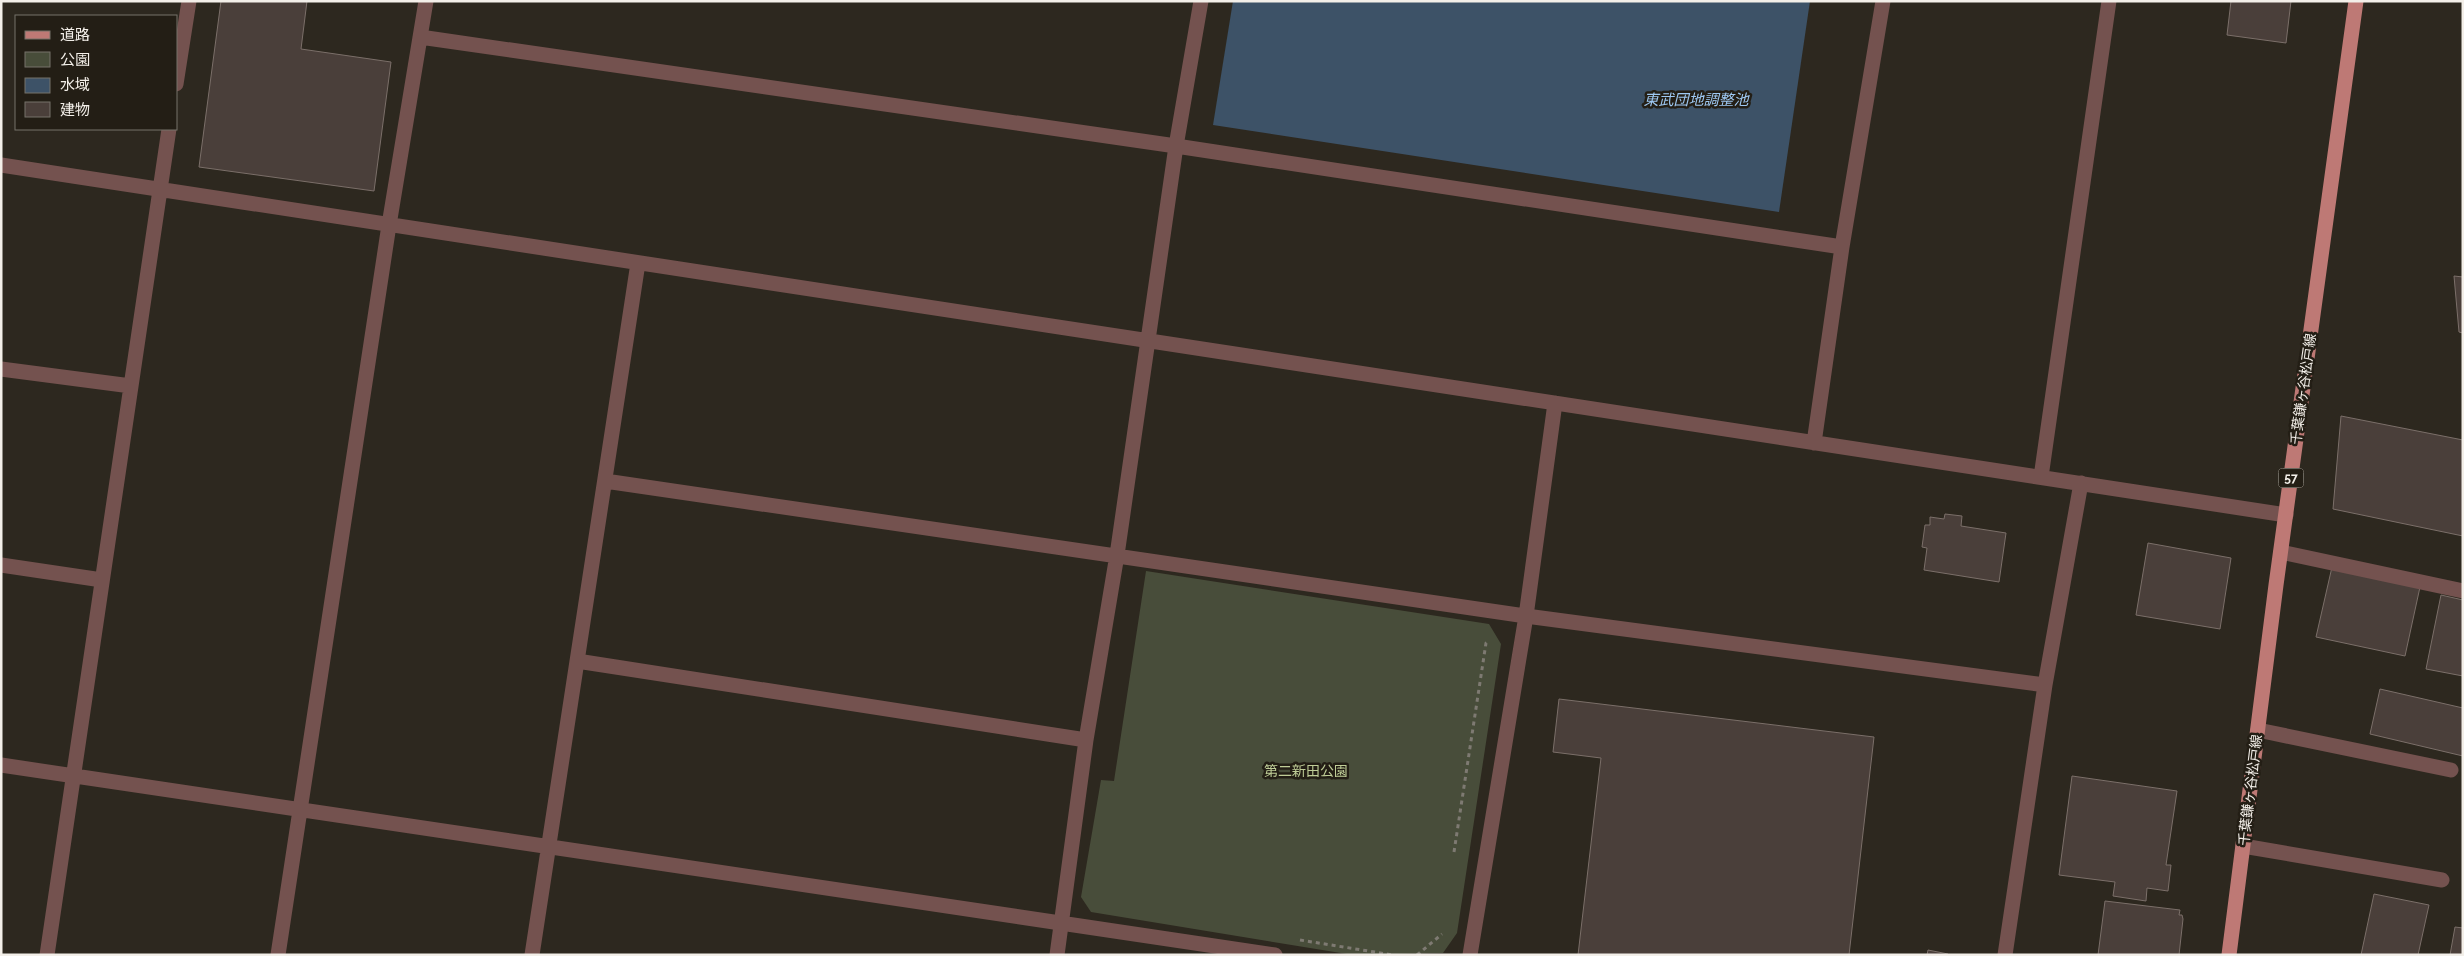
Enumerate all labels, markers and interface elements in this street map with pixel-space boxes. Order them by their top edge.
legend [15,15,178,130]
text: 道路 [60,26,90,44]
text: 公園 [60,51,90,69]
text: 水域 [60,76,90,94]
water label: 東武団地調整池 [1643,91,1750,109]
text: 建物 [60,101,90,119]
street label: 千葉鎌ヶ谷松戸線 [2287,332,2319,446]
road number: 57 [2278,468,2304,488]
street label: 千葉鎌ヶ谷松戸線 [2235,733,2265,847]
park label: 第二新田公園 [1264,763,1348,779]

